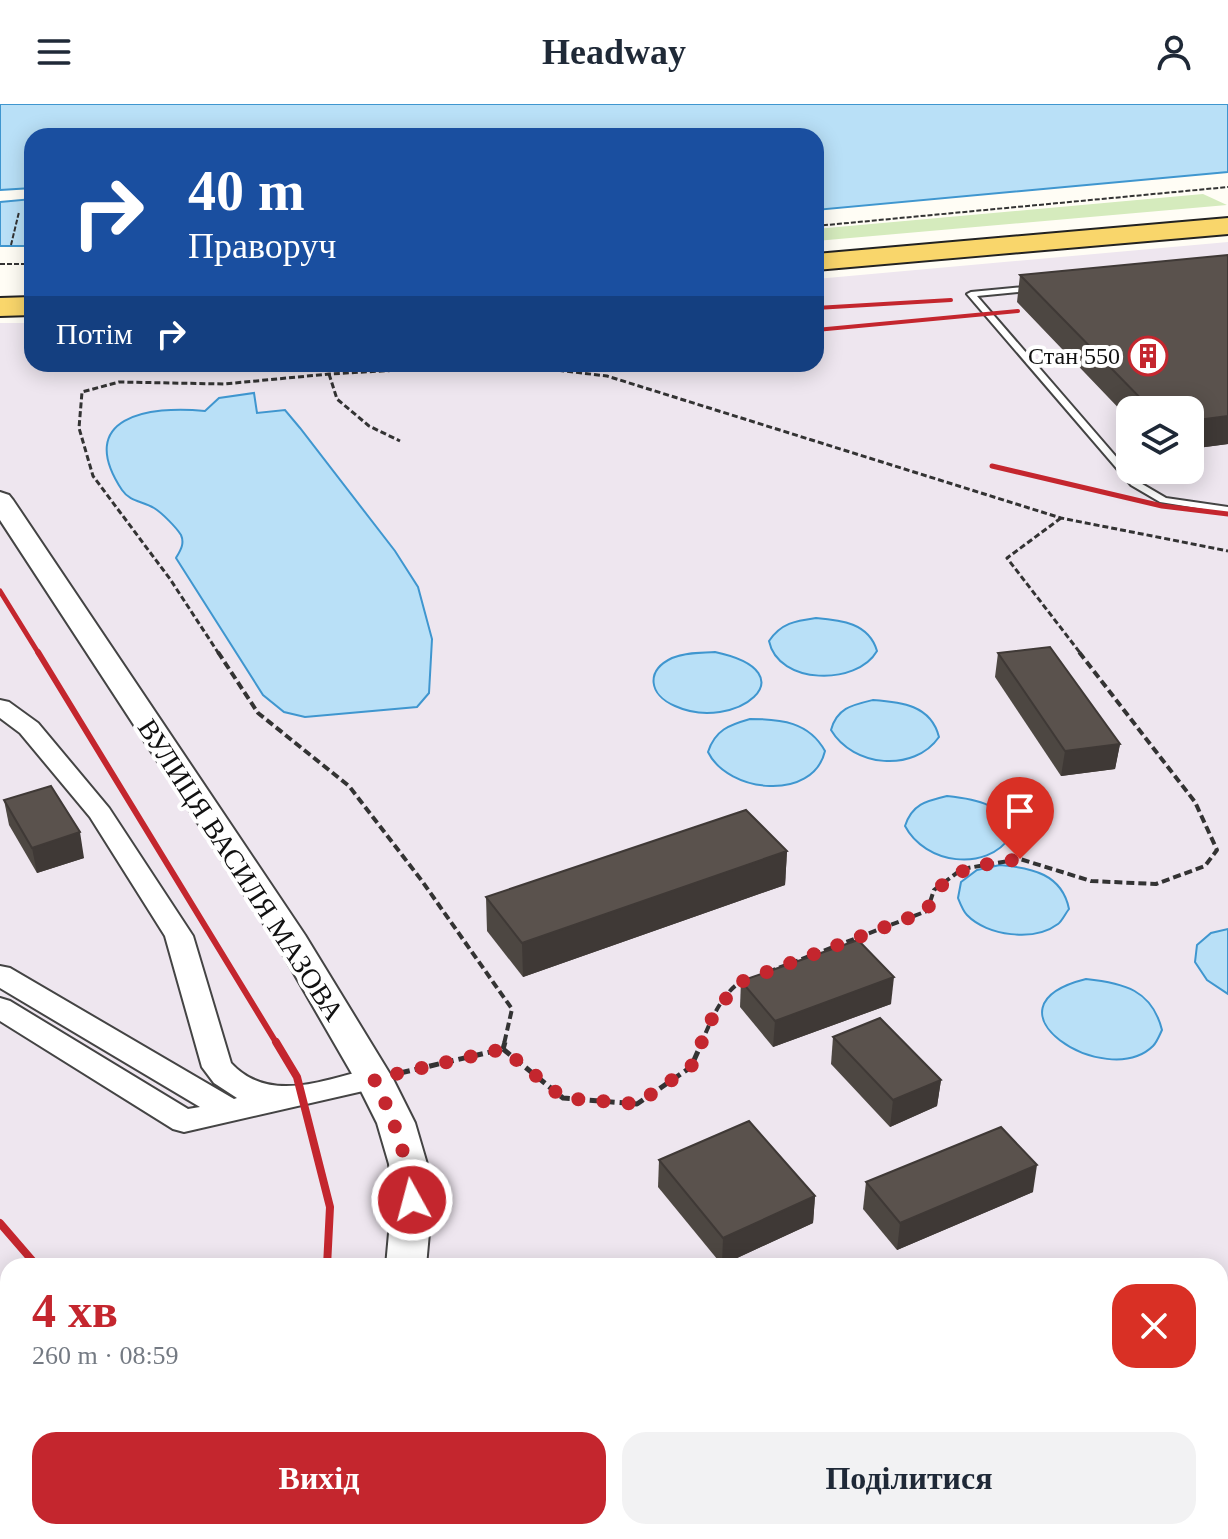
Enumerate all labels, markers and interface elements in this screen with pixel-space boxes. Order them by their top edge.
icon: menu [32,30,76,74]
icon: person [1152,30,1196,74]
text: Headway [542,32,686,72]
icon: right [56,160,160,264]
text: 40 m [188,160,305,222]
text: Праворуч [188,226,336,266]
icon: right [149,312,193,356]
text: Потім [56,317,133,350]
building icon: Стан 550 [1127,335,1169,377]
place label: Стан 550 [1028,343,1120,369]
map controls [1116,396,1204,484]
button: layers [1116,396,1204,484]
street label: ВУЛИЦЯ ВАСИЛЯ МАЗОВА [132,713,351,1027]
pin [986,777,1054,859]
icon: arrive [998,789,1042,833]
position arrow [370,1158,454,1242]
text: 4 хв [32,1284,118,1337]
button: close [1112,1284,1196,1368]
text: 260 m · 08:59 [32,1341,179,1370]
button: Вихід [32,1432,606,1524]
button: Поділитися [622,1432,1196,1524]

